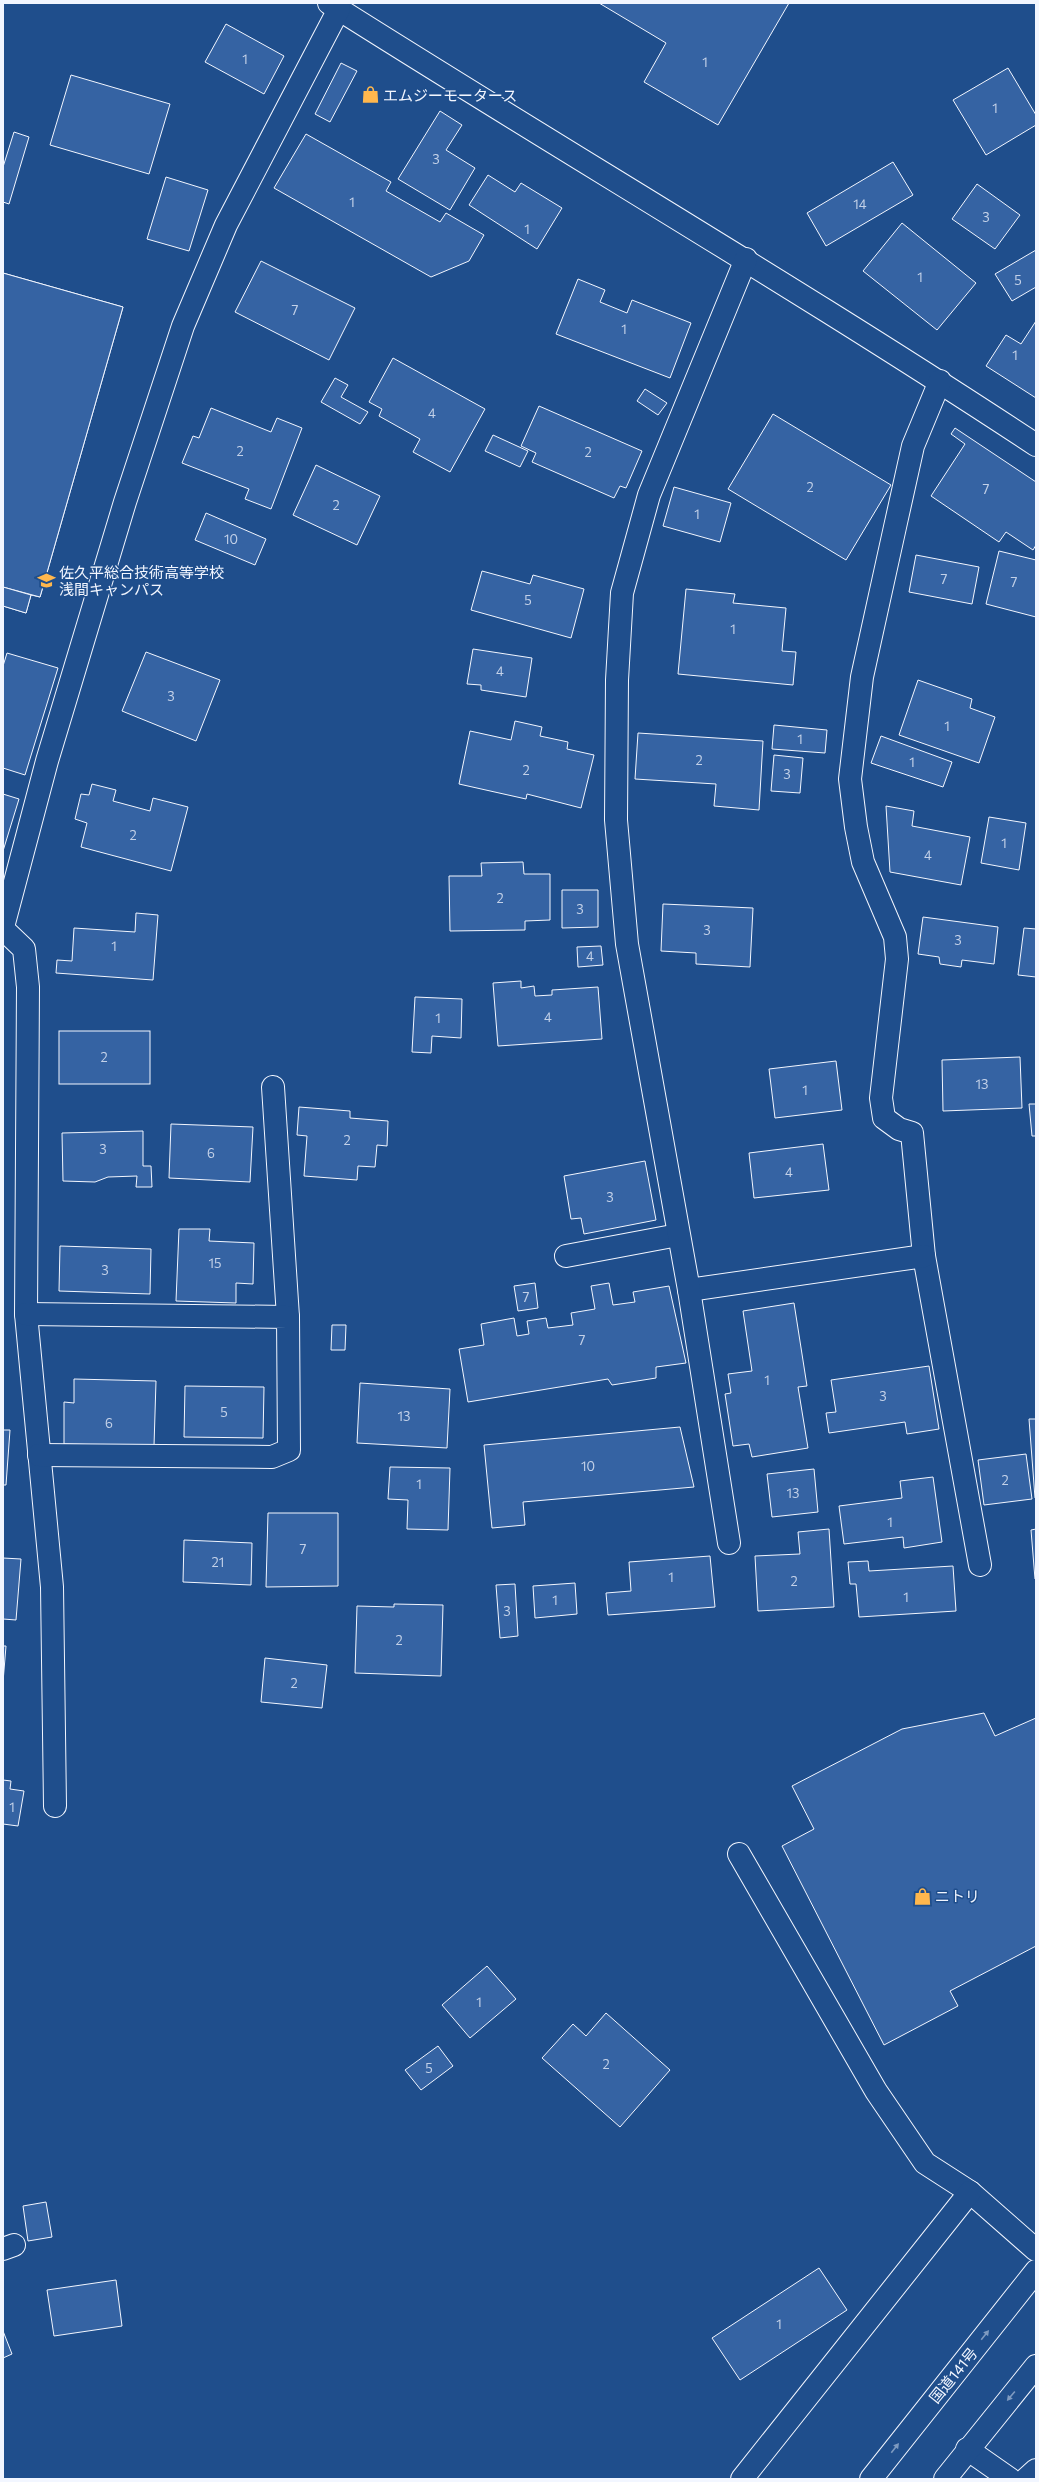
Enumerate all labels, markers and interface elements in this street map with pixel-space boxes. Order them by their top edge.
house number: 1 [242,51,248,67]
house number: 1 [702,54,708,70]
shop icon: エムジーモータース [360,85,380,105]
place label: エムジーモータース [383,86,517,104]
house number: 1 [992,100,998,116]
house number: 3 [432,151,440,167]
house number: 1 [349,194,355,210]
house number: 14 [853,196,867,212]
house number: 3 [982,209,990,225]
house number: 1 [524,221,530,237]
house number: 1 [917,269,923,285]
house number: 5 [1014,272,1022,288]
house number: 7 [292,302,299,318]
house number: 1 [621,321,627,337]
house number: 1 [1012,347,1018,363]
house number: 4 [428,405,436,421]
house number: 2 [236,443,244,459]
house number: 2 [584,444,592,460]
house number: 2 [806,479,814,495]
house number: 7 [983,481,990,497]
house number: 2 [332,497,340,513]
house number: 1 [694,506,700,522]
house number: 10 [224,531,238,547]
place label: 佐久平総合技術高等学校 浅間キャンパス [59,563,224,598]
school or university icon: 佐久平総合技術高等学校 浅間キャンパス [36,571,56,591]
house number: 7 [941,571,948,587]
house number: 7 [1011,574,1018,590]
house number: 5 [524,592,532,608]
house number: 1 [730,621,736,637]
house number: 4 [496,663,504,679]
house number: 3 [167,688,175,704]
house number: 1 [944,718,950,734]
house number: 1 [797,731,803,747]
house number: 2 [695,752,703,768]
house number: 1 [909,754,915,770]
house number: 2 [522,762,530,778]
house number: 3 [783,766,791,782]
house number: 2 [129,827,137,843]
house number: 1 [1001,835,1007,851]
house number: 4 [924,847,932,863]
house number: 2 [496,890,504,906]
house number: 3 [576,901,584,917]
house number: 3 [703,922,711,938]
house number: 3 [954,932,962,948]
house number: 1 [111,938,117,954]
house number: 4 [586,948,594,964]
house number: 4 [544,1009,552,1025]
house number: 1 [435,1010,441,1026]
house number: 2 [100,1049,108,1065]
house number: 13 [976,1076,988,1092]
house number: 1 [802,1082,808,1098]
house number: 2 [343,1132,351,1148]
house number: 3 [99,1141,107,1157]
house number: 6 [207,1145,215,1161]
house number: 4 [785,1164,793,1180]
house number: 3 [606,1189,614,1205]
house number: 15 [208,1255,222,1271]
house number: 3 [101,1262,109,1278]
house number: 7 [523,1289,530,1305]
house number: 7 [579,1332,586,1348]
house number: 1 [764,1372,770,1388]
house number: 3 [879,1388,887,1404]
house number: 5 [220,1404,228,1420]
house number: 13 [398,1408,410,1424]
house number: 6 [105,1415,113,1431]
house number: 10 [581,1458,595,1474]
house number: 2 [1001,1472,1009,1488]
house number: 1 [416,1476,422,1492]
house number: 13 [787,1485,799,1501]
house number: 1 [887,1514,893,1530]
house number: 7 [300,1541,307,1557]
house number: 21 [212,1554,224,1570]
house number: 1 [668,1569,674,1585]
house number: 2 [790,1573,798,1589]
house number: 1 [903,1589,909,1605]
house number: 1 [552,1592,558,1608]
house number: 3 [503,1603,511,1619]
house number: 2 [395,1632,403,1648]
house number: 2 [290,1675,298,1691]
house number: 1 [9,1799,15,1815]
shop icon: ニトリ [912,1886,932,1906]
place label: ニトリ [935,1887,980,1905]
house number: 1 [476,1994,482,2010]
house number: 2 [602,2056,610,2072]
house number: 5 [425,2060,433,2076]
house number: 1 [776,2316,782,2332]
one-way arrow [980,2330,989,2341]
street label: 国道141号 [925,2344,981,2406]
one-way arrow [1007,2390,1016,2401]
one-way arrow [890,2442,899,2453]

